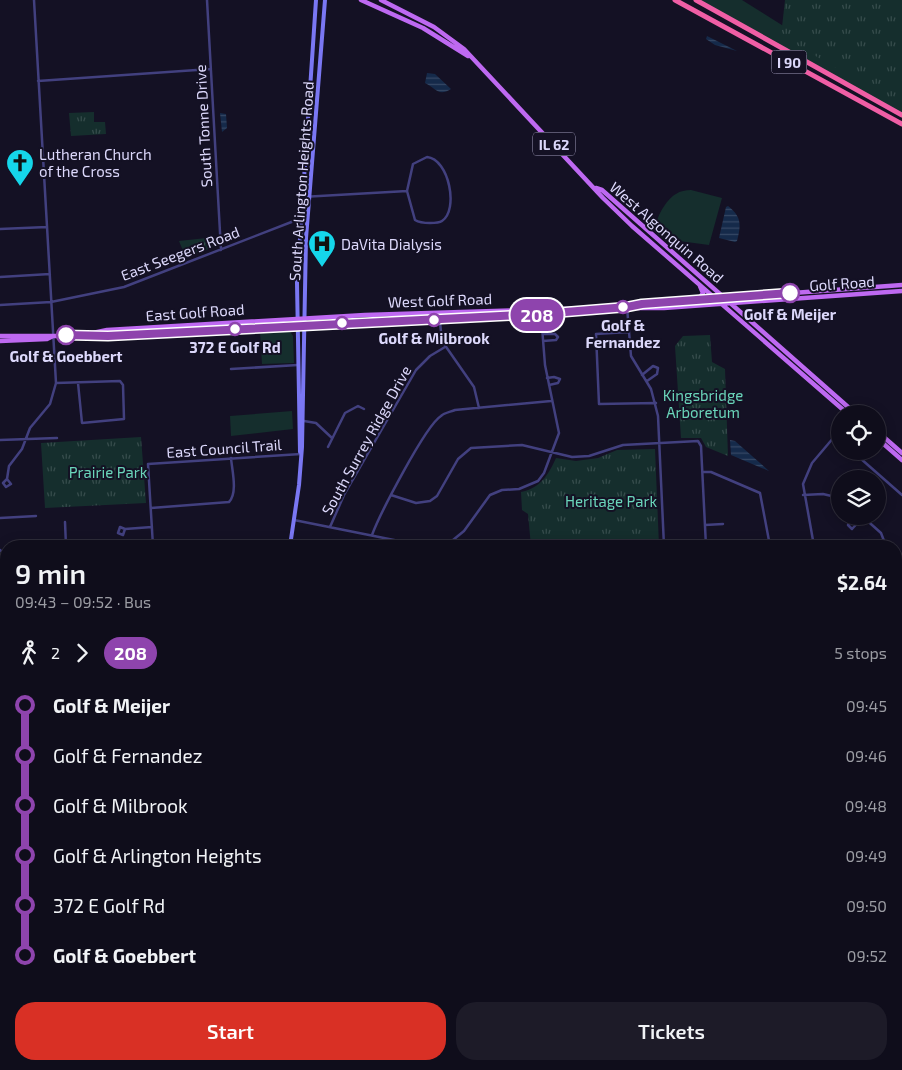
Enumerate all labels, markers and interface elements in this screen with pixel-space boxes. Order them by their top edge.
road number: I 90 [772,51,806,74]
street label: South Tonne Drive [191,64,215,188]
street label: South Arlington Heights Road [285,81,317,281]
road number: IL 62 [533,132,575,156]
place label: Lutheran Church of the Cross [39,145,152,180]
church icon: Lutheran Church of the Cross [5,148,35,187]
street label: West Algonquin Road [606,178,728,286]
street label: East Seegers Road [118,222,242,284]
hospital icon: DaVita Dialysis [307,229,337,268]
place label: DaVita Dialysis [341,235,442,253]
street label: Golf Road [809,272,875,294]
marker: Golf & Meijer [780,283,800,303]
street label: West Golf Road [388,289,492,311]
line badge: 208 [508,299,566,331]
street label: East Golf Road [145,300,245,324]
marker: Golf & Fernandez [616,300,630,314]
text: 208 [520,304,554,326]
place label: Golf & Meijer [744,305,837,323]
marker: Golf & Milbrook [427,313,441,327]
unlabelled marker [335,316,349,330]
place label: Golf & Fernandez [586,316,661,351]
marker: 372 E Golf Rd [228,322,242,336]
marker: Golf & Goebbert [56,325,76,345]
place label: Golf & Milbrook [378,329,490,347]
place label: 372 E Golf Rd [189,338,281,356]
place label: Golf & Goebbert [10,347,122,365]
street label: South Surrey Ridge Drive [317,362,415,518]
park label: Kingsbridge Arboretum [663,386,743,421]
map controls [831,405,886,525]
button: locate [831,405,886,460]
street label: East Council Trail [166,435,283,461]
park label: Prairie Park [69,463,148,481]
button: layers [831,470,886,525]
park label: Heritage Park [565,492,657,510]
text: 9 min [15,556,86,590]
text: $2.64 [837,571,887,594]
text: 09:43 – 09:52 · Bus [15,592,151,611]
icon: walk [15,639,43,667]
icon: forward [68,639,96,667]
text: 208 [114,642,147,664]
text: 2 [51,643,60,662]
text: 5 stops [834,643,887,662]
text: Golf & Meijer [53,694,170,717]
text: 09:45 [846,696,887,715]
text: Golf & Fernandez [53,744,202,767]
text: 09:46 [845,746,887,765]
text: Golf & Milbrook [53,794,188,817]
text: 09:48 [845,796,887,815]
text: Golf & Arlington Heights [53,844,262,867]
text: 09:49 [845,846,887,865]
text: 372 E Golf Rd [53,894,165,917]
text: 09:50 [846,896,887,915]
text: Golf & Goebbert [53,944,196,967]
text: 09:52 [847,946,887,965]
button: Start [15,1002,446,1060]
button: Tickets [456,1002,887,1060]

